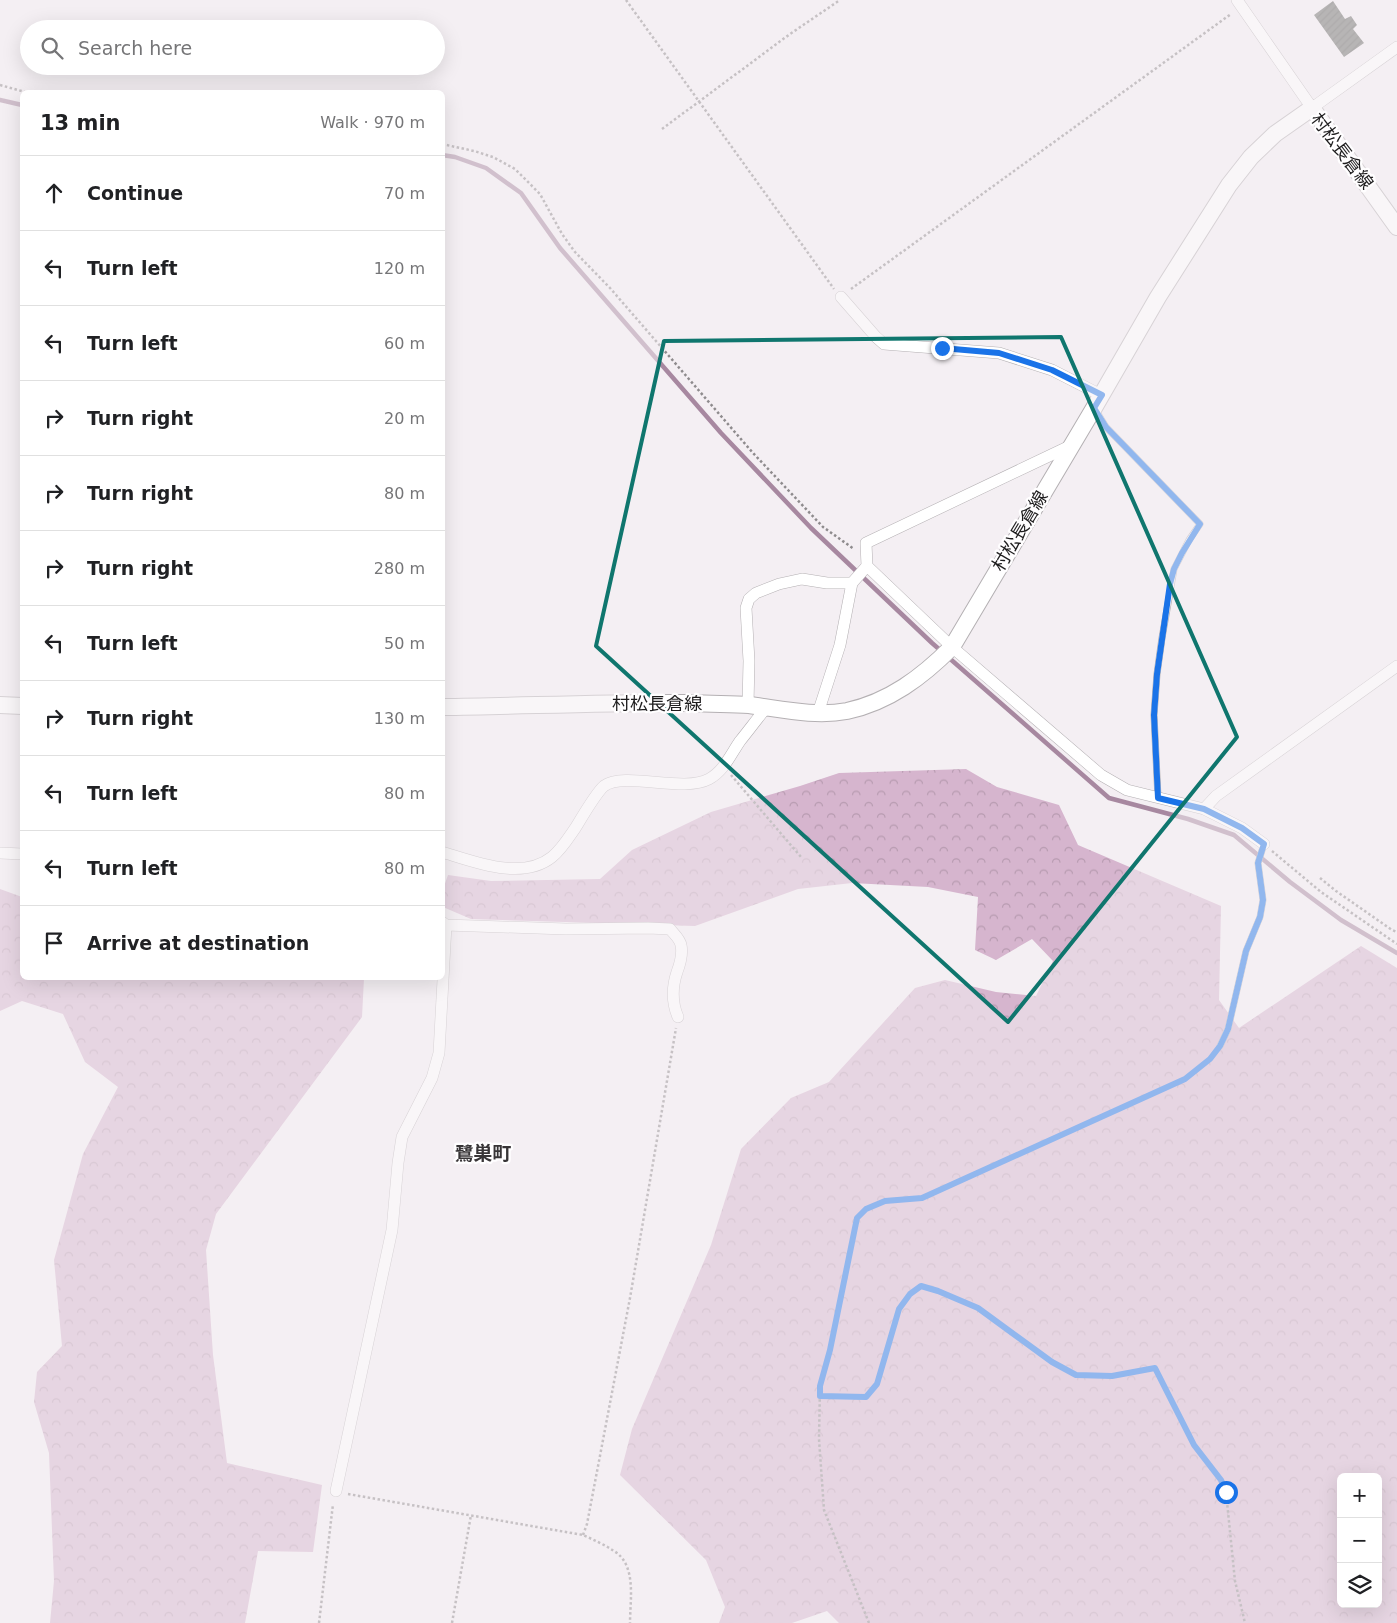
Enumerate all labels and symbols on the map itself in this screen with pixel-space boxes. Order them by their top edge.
street label: 村松長倉線 [1307,108,1378,193]
route end [931,337,954,360]
street label: 村松長倉線 [987,487,1052,575]
street label: 村松長倉線 [612,693,702,714]
district label: 鷺巣町 [454,1142,512,1164]
route start [1215,1481,1238,1504]

